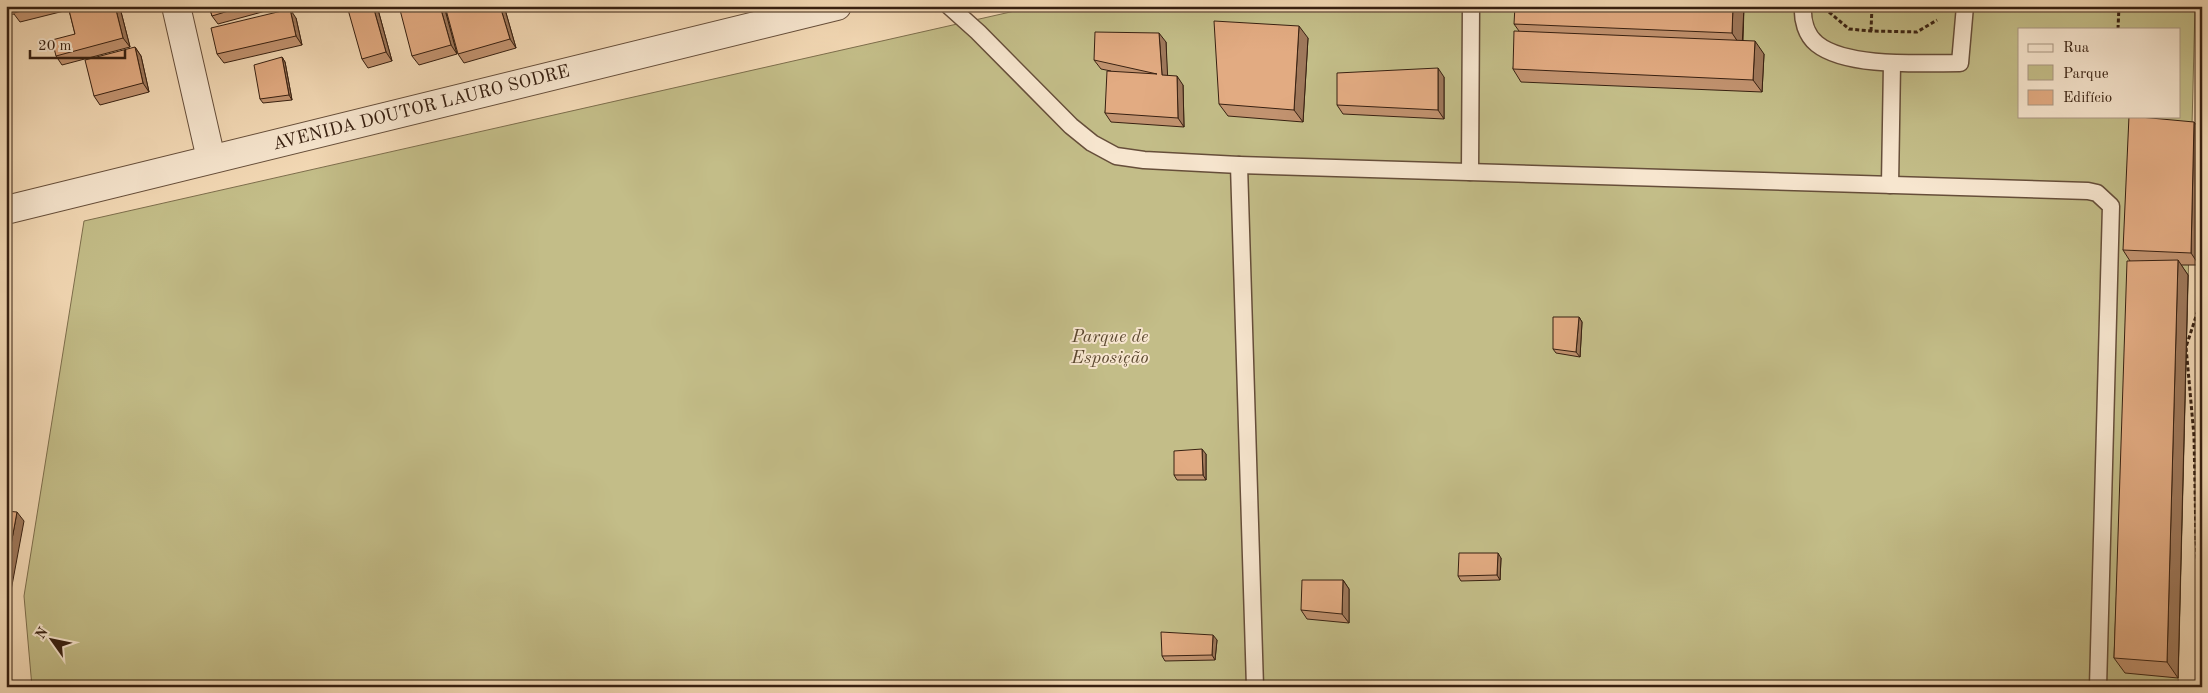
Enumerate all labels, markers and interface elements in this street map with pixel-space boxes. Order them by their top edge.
scale bar [30,28,125,60]
legend [2018,28,2180,118]
text: 20 m [38,39,72,54]
text: Rua [2063,41,2090,56]
street label: AVENIDA DOUTOR LAURO SODRE [271,62,572,154]
text: Parque [2063,67,2109,82]
text: Edifício [2063,91,2112,106]
park label: Parque de Esposição [1070,328,1149,367]
north arrow [28,616,78,666]
text: N [33,625,51,642]

